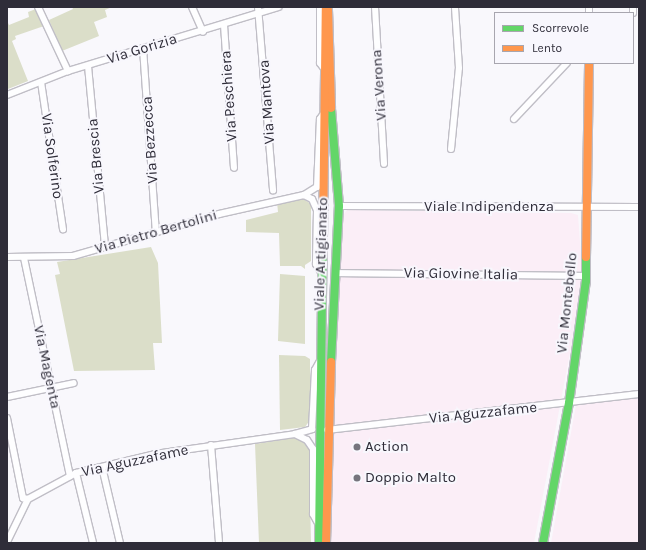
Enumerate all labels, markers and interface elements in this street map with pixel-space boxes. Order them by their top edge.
legend [494,12,634,64]
text: Scorrevole [532,21,589,35]
street label: Via Gorizia [105,30,179,68]
text: Lento [532,41,562,55]
street label: Via Verona [368,49,390,121]
street label: Via Peschiera [217,50,241,142]
street label: Via Mantova [255,59,279,145]
street label: Via Bezzecca [138,96,162,184]
street label: Via Solferino [37,112,67,200]
street label: Via Brescia [84,118,108,194]
street label: Viale Artigianato [310,197,332,311]
street label: Viale Indipendenza [424,198,554,216]
street label: Via Pietro Bertolini [93,206,219,258]
street label: Via Montebello [553,252,581,354]
street label: Via Giovine Italia [404,264,518,284]
street label: Via Magenta [29,324,65,410]
street label: Via Aguzzafame [428,398,538,428]
place label: Action [365,438,409,456]
street label: Via Aguzzafame [80,441,190,481]
marker: Action [352,442,362,452]
place label: Doppio Malto [365,469,456,487]
marker: Doppio Malto [352,473,362,483]

